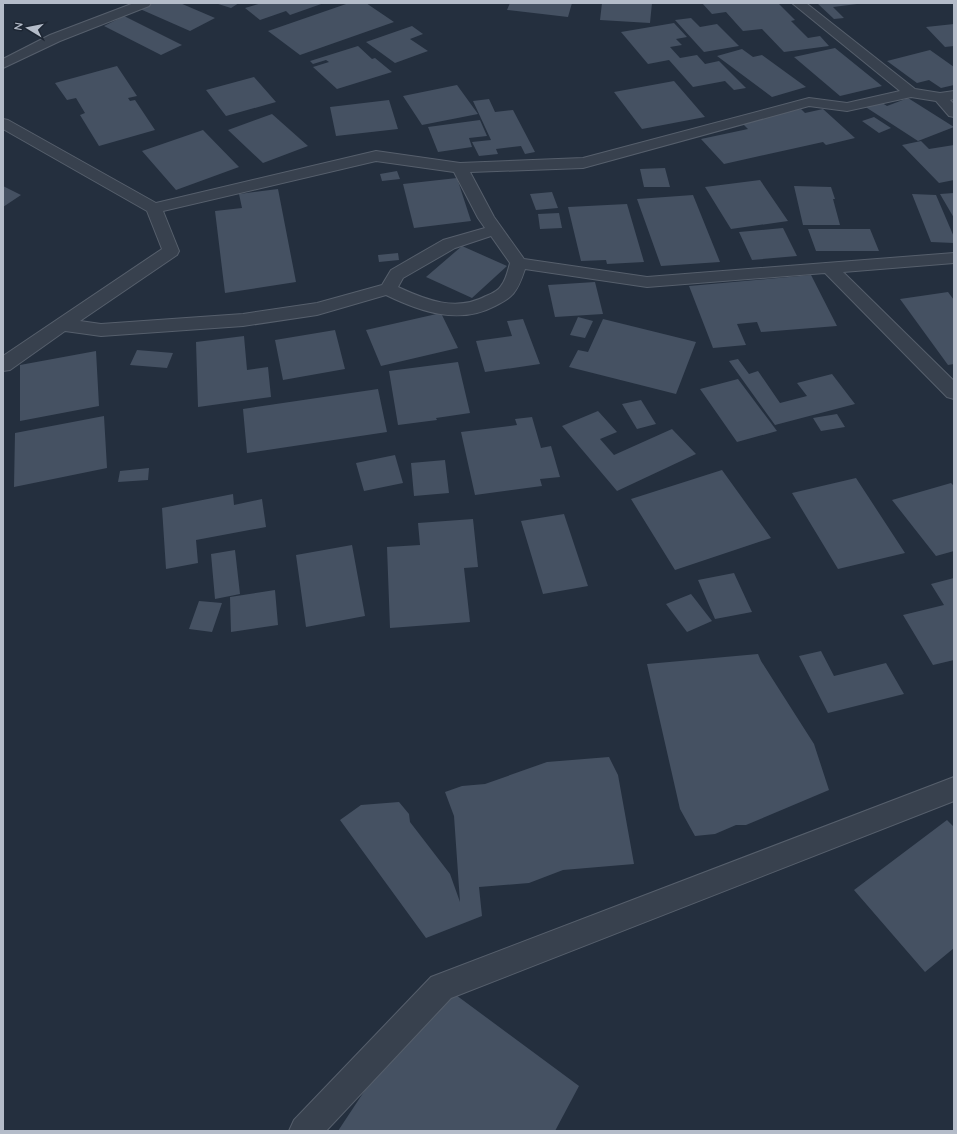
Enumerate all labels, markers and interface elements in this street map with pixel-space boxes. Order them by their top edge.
north arrow [8,8,48,48]
text: N [11,21,26,31]

